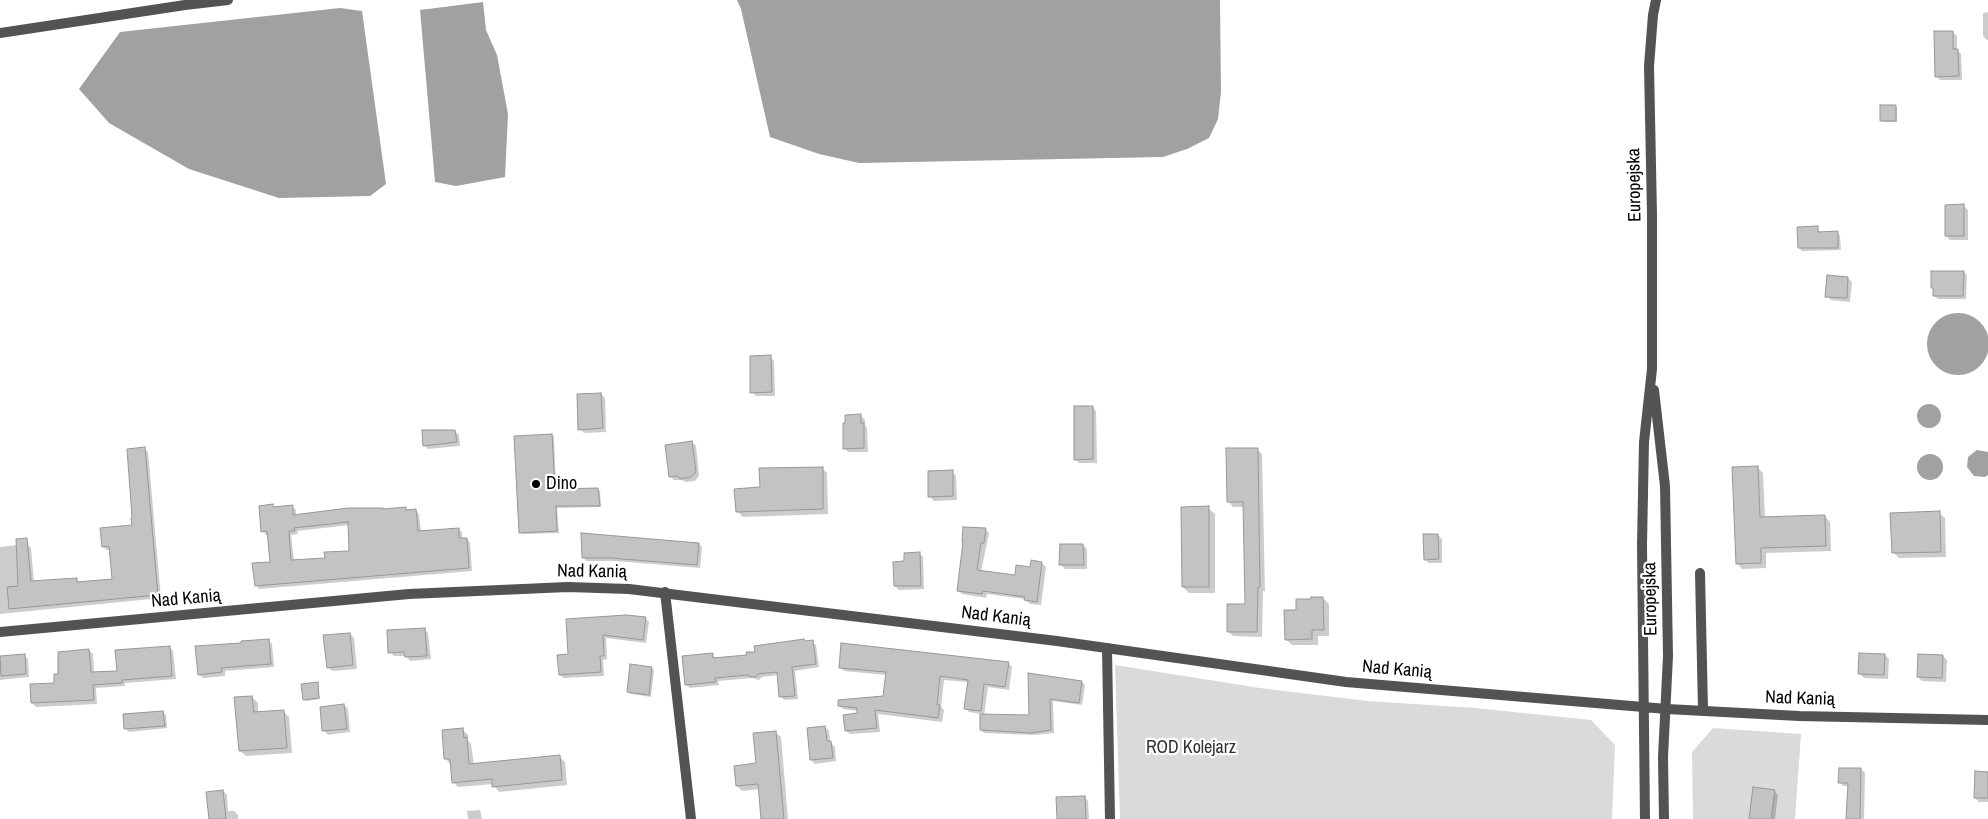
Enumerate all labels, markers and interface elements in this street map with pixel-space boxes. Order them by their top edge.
street label: Europejska [1624,148,1646,222]
place label: Dino [546,473,577,495]
marker: Dino [530,478,542,490]
street label: Nad Kanią [557,561,627,583]
street label: Europejska [1640,562,1662,636]
street label: Nad Kanią [150,585,222,613]
street label: Nad Kanią [960,602,1032,632]
street label: Nad Kanią [1361,656,1433,684]
street label: Nad Kanią [1765,687,1835,711]
park label: ROD Kolejarz [1146,737,1236,759]

